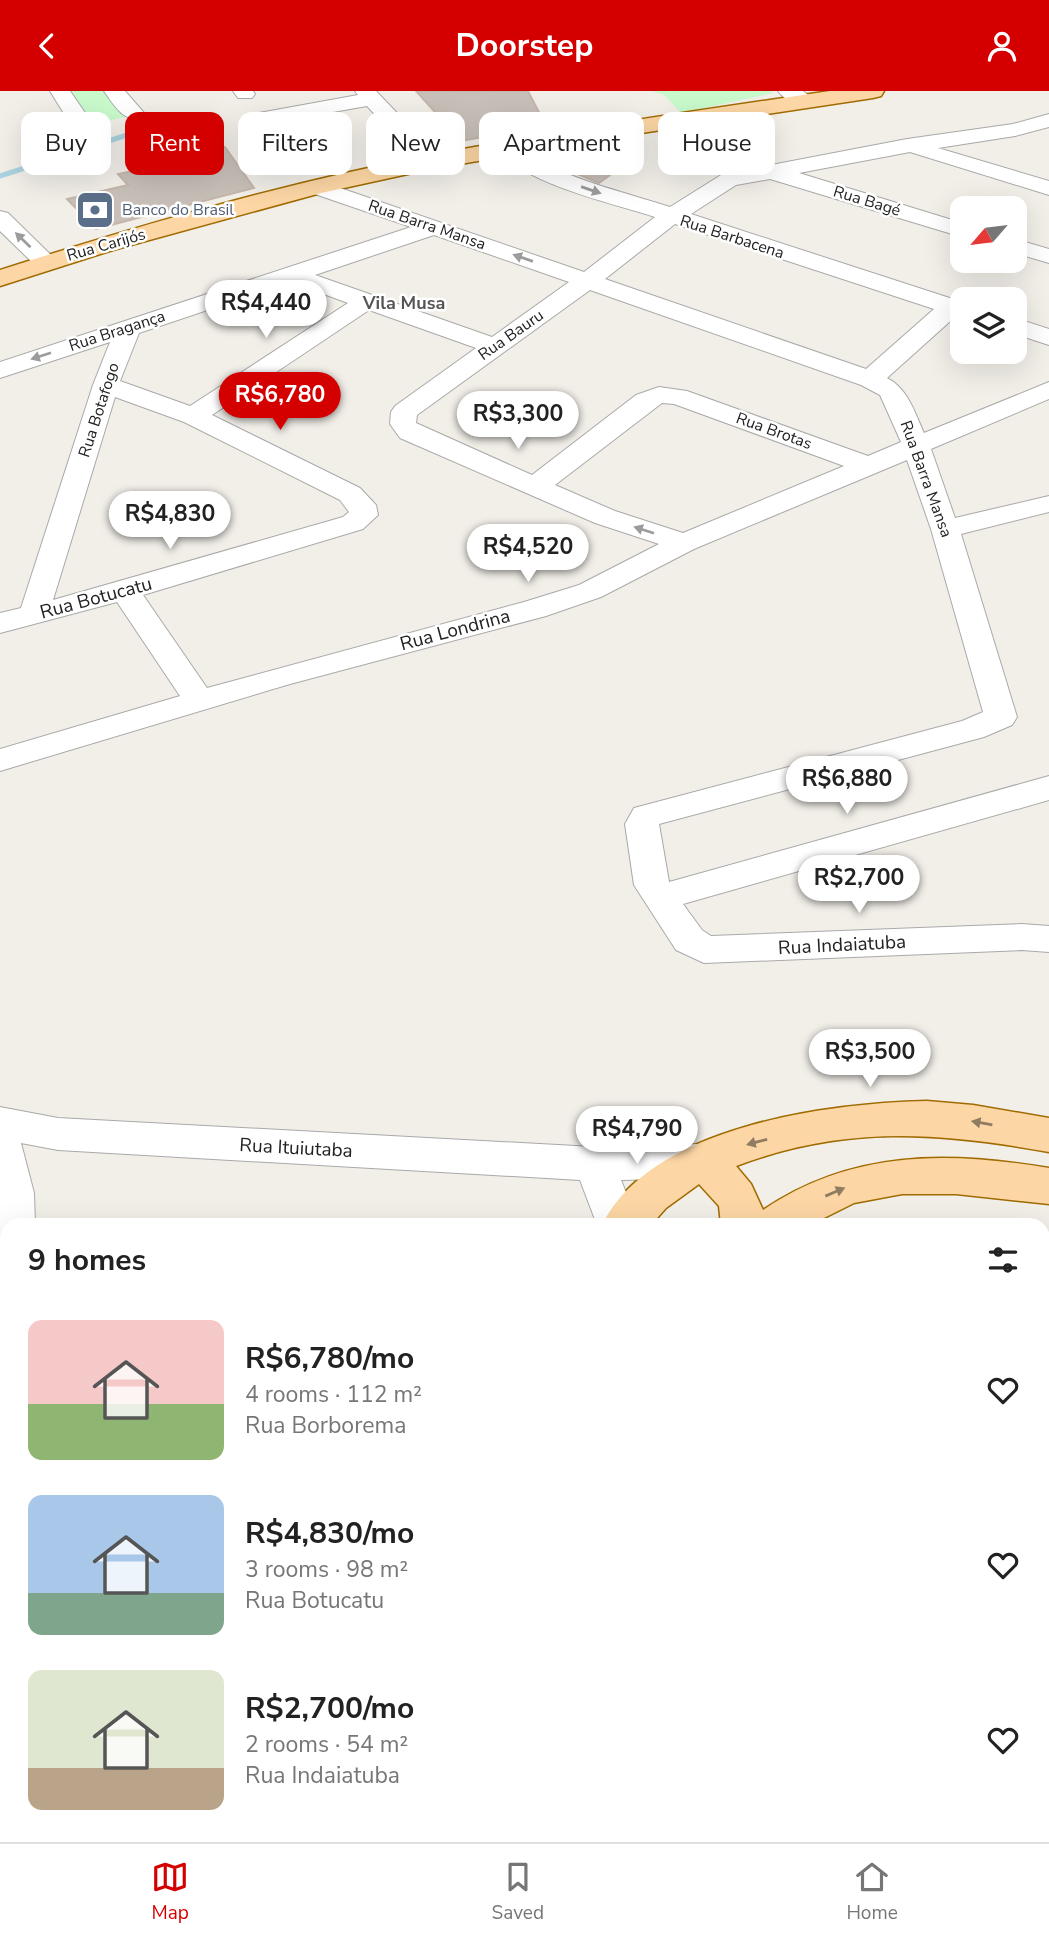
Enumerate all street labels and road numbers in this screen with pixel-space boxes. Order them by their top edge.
street label: Rua Bagé [831,180,903,222]
street label: Rua Barra Mansa [365,195,489,255]
street label: Rua Barbacena [677,210,787,264]
street label: Rua Carijós [64,223,148,267]
street label: Rua Bauru [474,304,548,366]
street label: Rua Bragança [66,305,168,357]
street label: Rua Botafogo [73,360,125,460]
street label: Rua Brotas [733,407,815,455]
street label: Rua Barra Mansa [895,417,957,541]
street label: Rua Botucatu [37,571,155,625]
street label: Rua Londrina [397,603,513,657]
street label: Rua Indaiatuba [777,929,907,961]
street label: Rua Ituiutaba [239,1132,353,1164]

